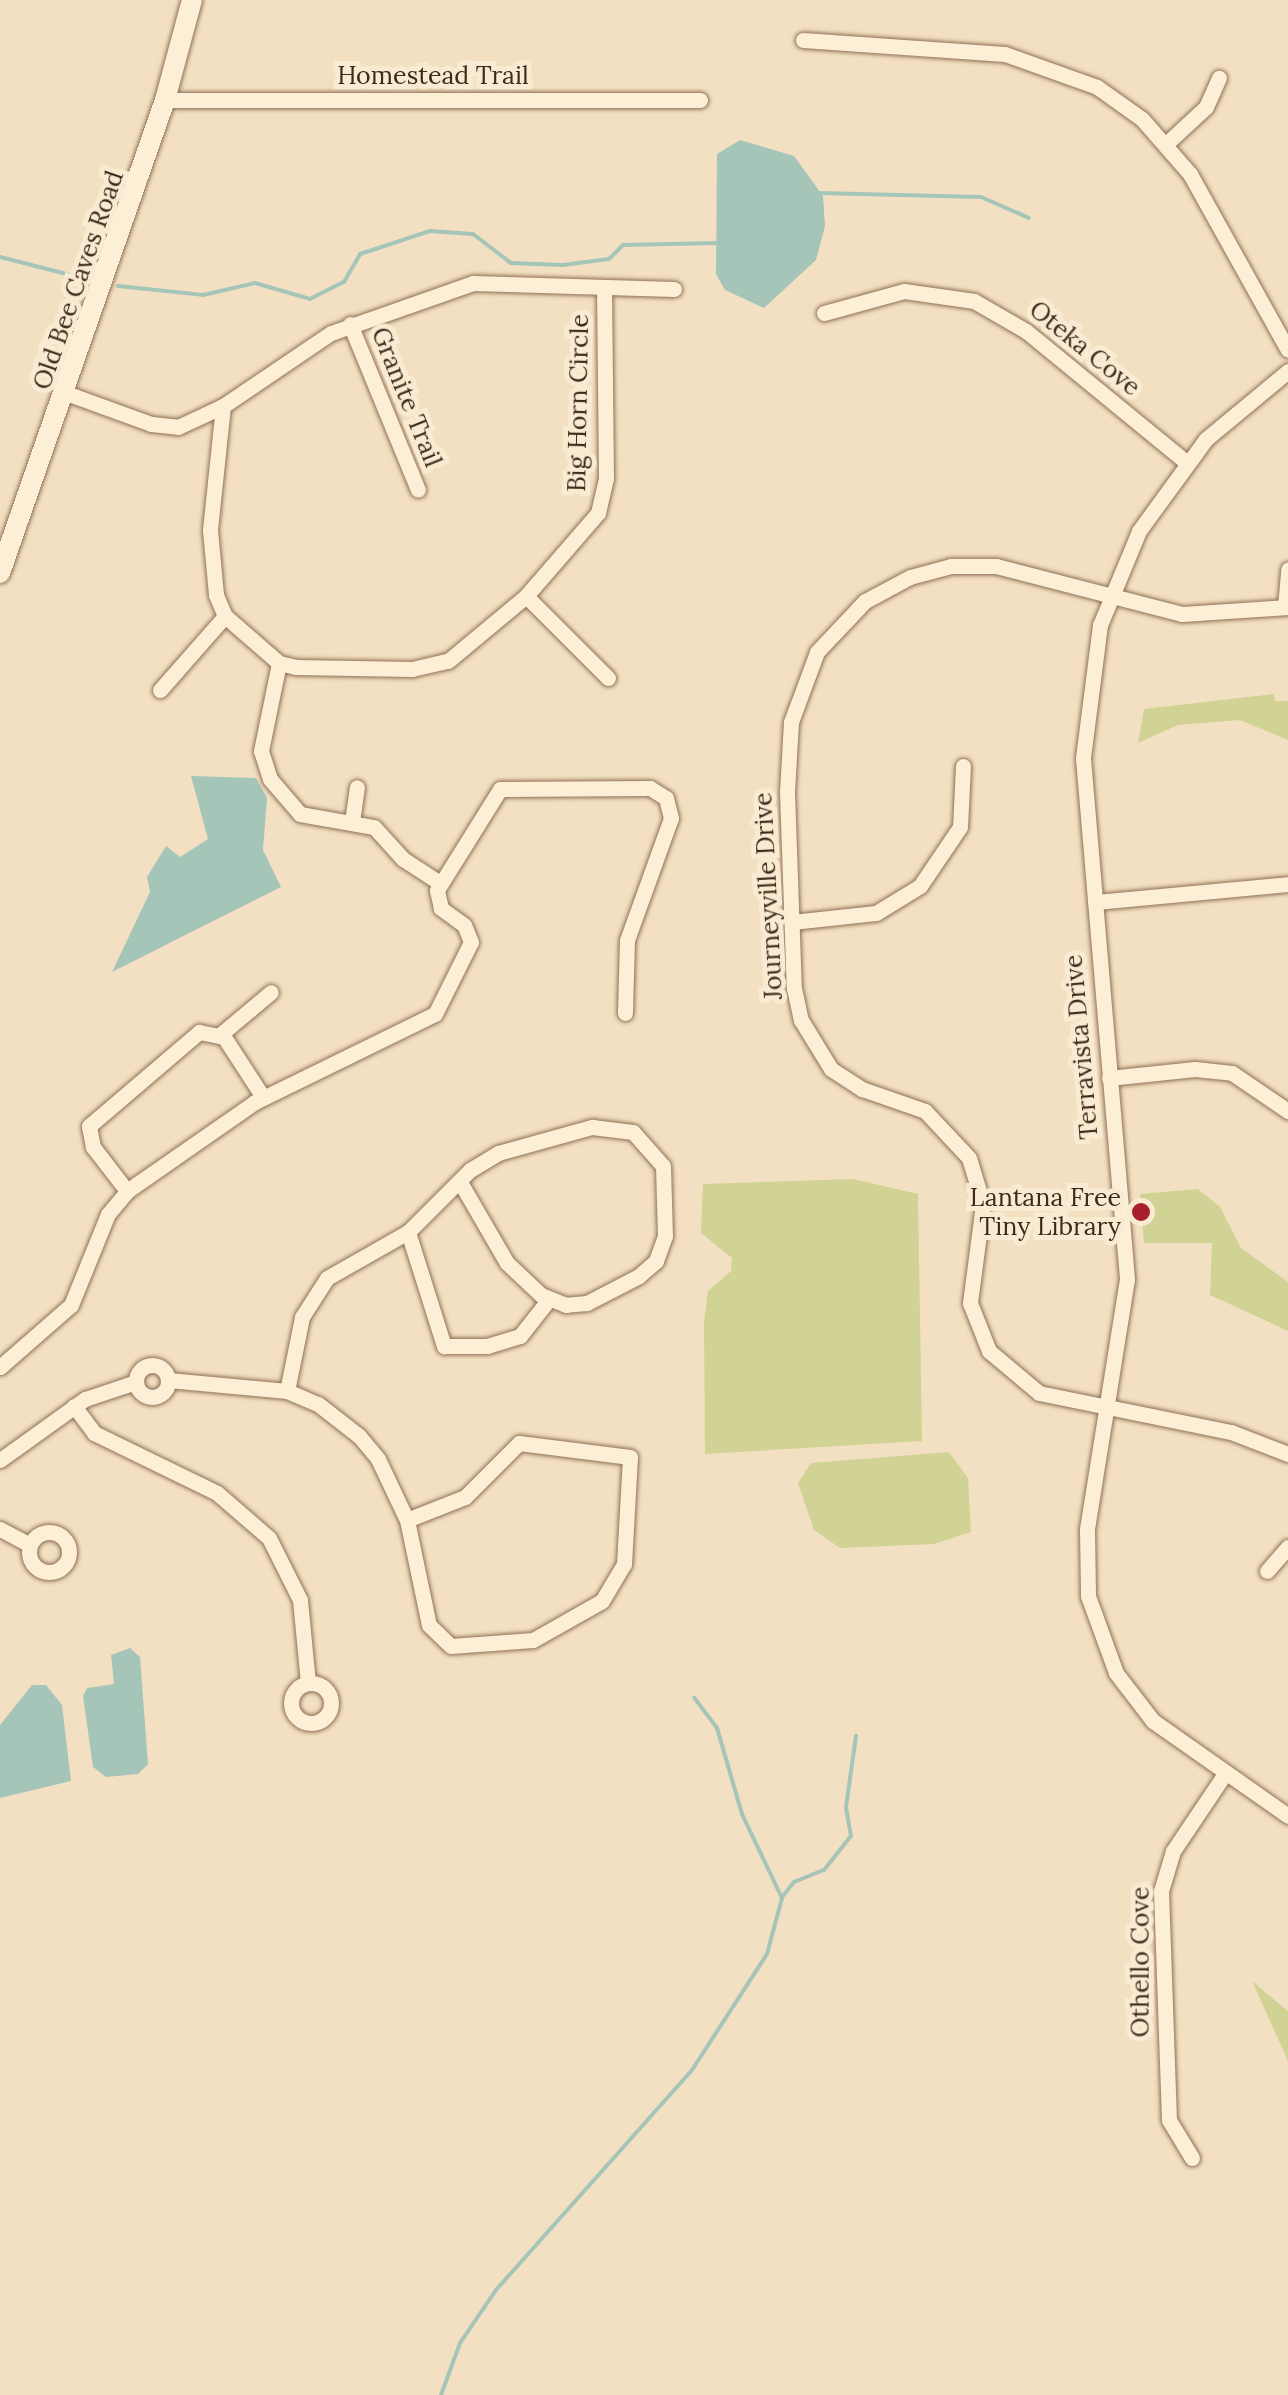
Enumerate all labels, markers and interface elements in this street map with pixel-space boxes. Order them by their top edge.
street label: Homestead Trail [337,60,529,90]
street label: Old Bee Caves Road [26,167,130,393]
street label: Oteka Cove [1023,294,1147,402]
street label: Big Horn Circle [561,314,595,492]
street label: Granite Trail [365,323,449,471]
street label: Journeyville Drive [748,792,788,1000]
street label: Terravista Drive [1058,953,1104,1141]
place label: Lantana Free Tiny Library [970,1183,1121,1242]
marker: Lantana Free Tiny Library [1130,1201,1152,1223]
street label: Othello Cove [1125,1887,1155,2037]

